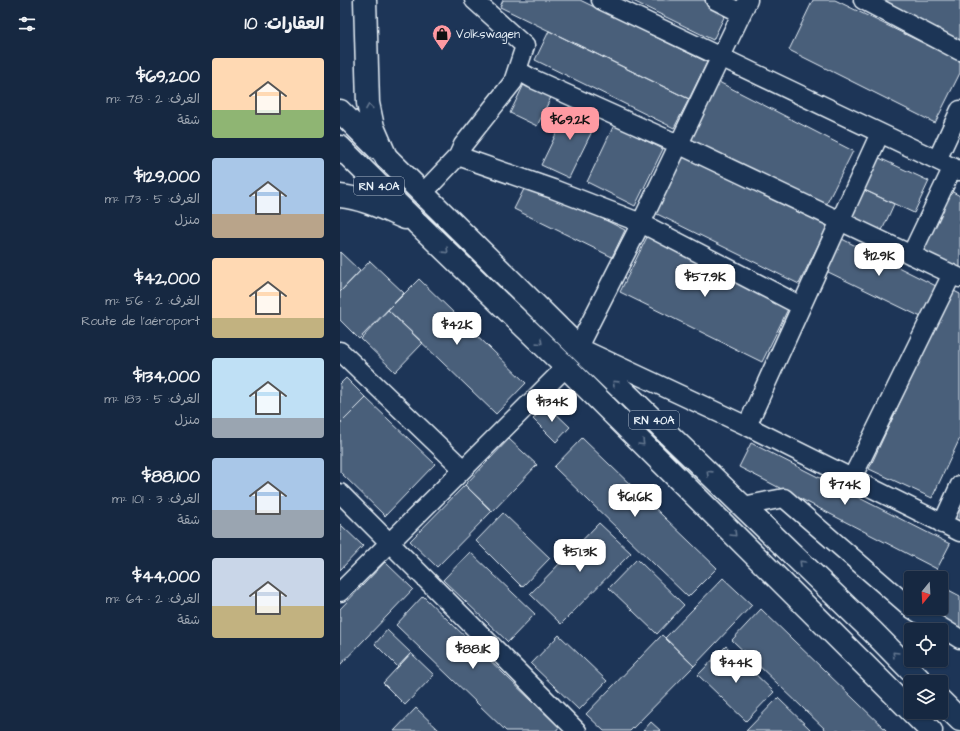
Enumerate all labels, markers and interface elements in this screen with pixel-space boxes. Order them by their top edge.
text: العقارات: 10 [244,12,324,36]
icon: filters [16,13,38,35]
shop icon: Volkswagen [431,23,453,51]
place label: Volkswagen [456,26,520,44]
text: $69,200 [136,65,200,89]
icon: home [244,74,292,122]
text: الغرف: 2 · 78 m² [106,90,200,108]
one-way arrow [366,104,374,110]
pin: $69.2K [537,107,603,141]
text: شقة [177,111,200,129]
text: $69.2K [550,111,590,129]
text: $129,000 [134,165,200,189]
icon: home [244,174,292,222]
road number: RN 40A [354,177,404,195]
text: الغرف: 5 · 173 m² [105,190,200,208]
text: منزل [174,211,200,229]
pin: $129K [851,243,907,277]
one-way arrow [441,246,449,254]
text: $129K [863,247,895,265]
pin: $57.9K [672,264,738,298]
text: $42,000 [134,267,200,291]
text: $57.9K [684,268,726,286]
icon: home [244,274,292,322]
text: الغرف: 2 · 56 m² [105,292,200,310]
text: Route de l'aéroport [81,312,200,330]
pin: $42K [433,312,481,346]
text: $42K [441,316,473,334]
one-way arrow [535,337,543,344]
text: $134,000 [133,365,200,389]
icon: home [244,374,292,422]
one-way arrow [612,380,620,387]
pin: $134K [524,389,580,423]
text: الغرف: 5 · 183 m² [104,390,200,408]
text: $134K [536,393,568,411]
text: منزل [174,411,200,429]
road number: RN 40A [629,411,679,429]
one-way arrow [637,438,645,446]
text: $88,100 [142,465,200,489]
one-way arrow [706,470,714,478]
pin: $74K [821,472,869,506]
icon: home [244,474,292,522]
text: $74K [829,476,861,494]
pin: $61.6K [602,484,668,518]
text: $61.6K [618,488,652,506]
text: الغرف: 3 · 101 m² [112,490,200,508]
text: شقة [177,511,200,529]
one-way arrow [729,530,737,537]
pin: $51.3K [547,539,613,573]
text: $51.3K [563,543,597,561]
one-way arrow [799,560,807,568]
text: $44,000 [132,565,200,589]
north arrow [904,571,948,615]
map controls [904,571,948,719]
icon: home [244,574,292,622]
text: الغرف: 2 · 64 m² [106,590,200,608]
text: شقة [177,611,200,629]
button: locate [904,623,948,667]
pin: $88.1K [440,636,506,670]
text: $88.1K [455,640,491,658]
pin: $44K [712,650,760,684]
one-way arrow [892,651,900,659]
text: $44K [720,654,752,672]
button: layers [904,675,948,719]

